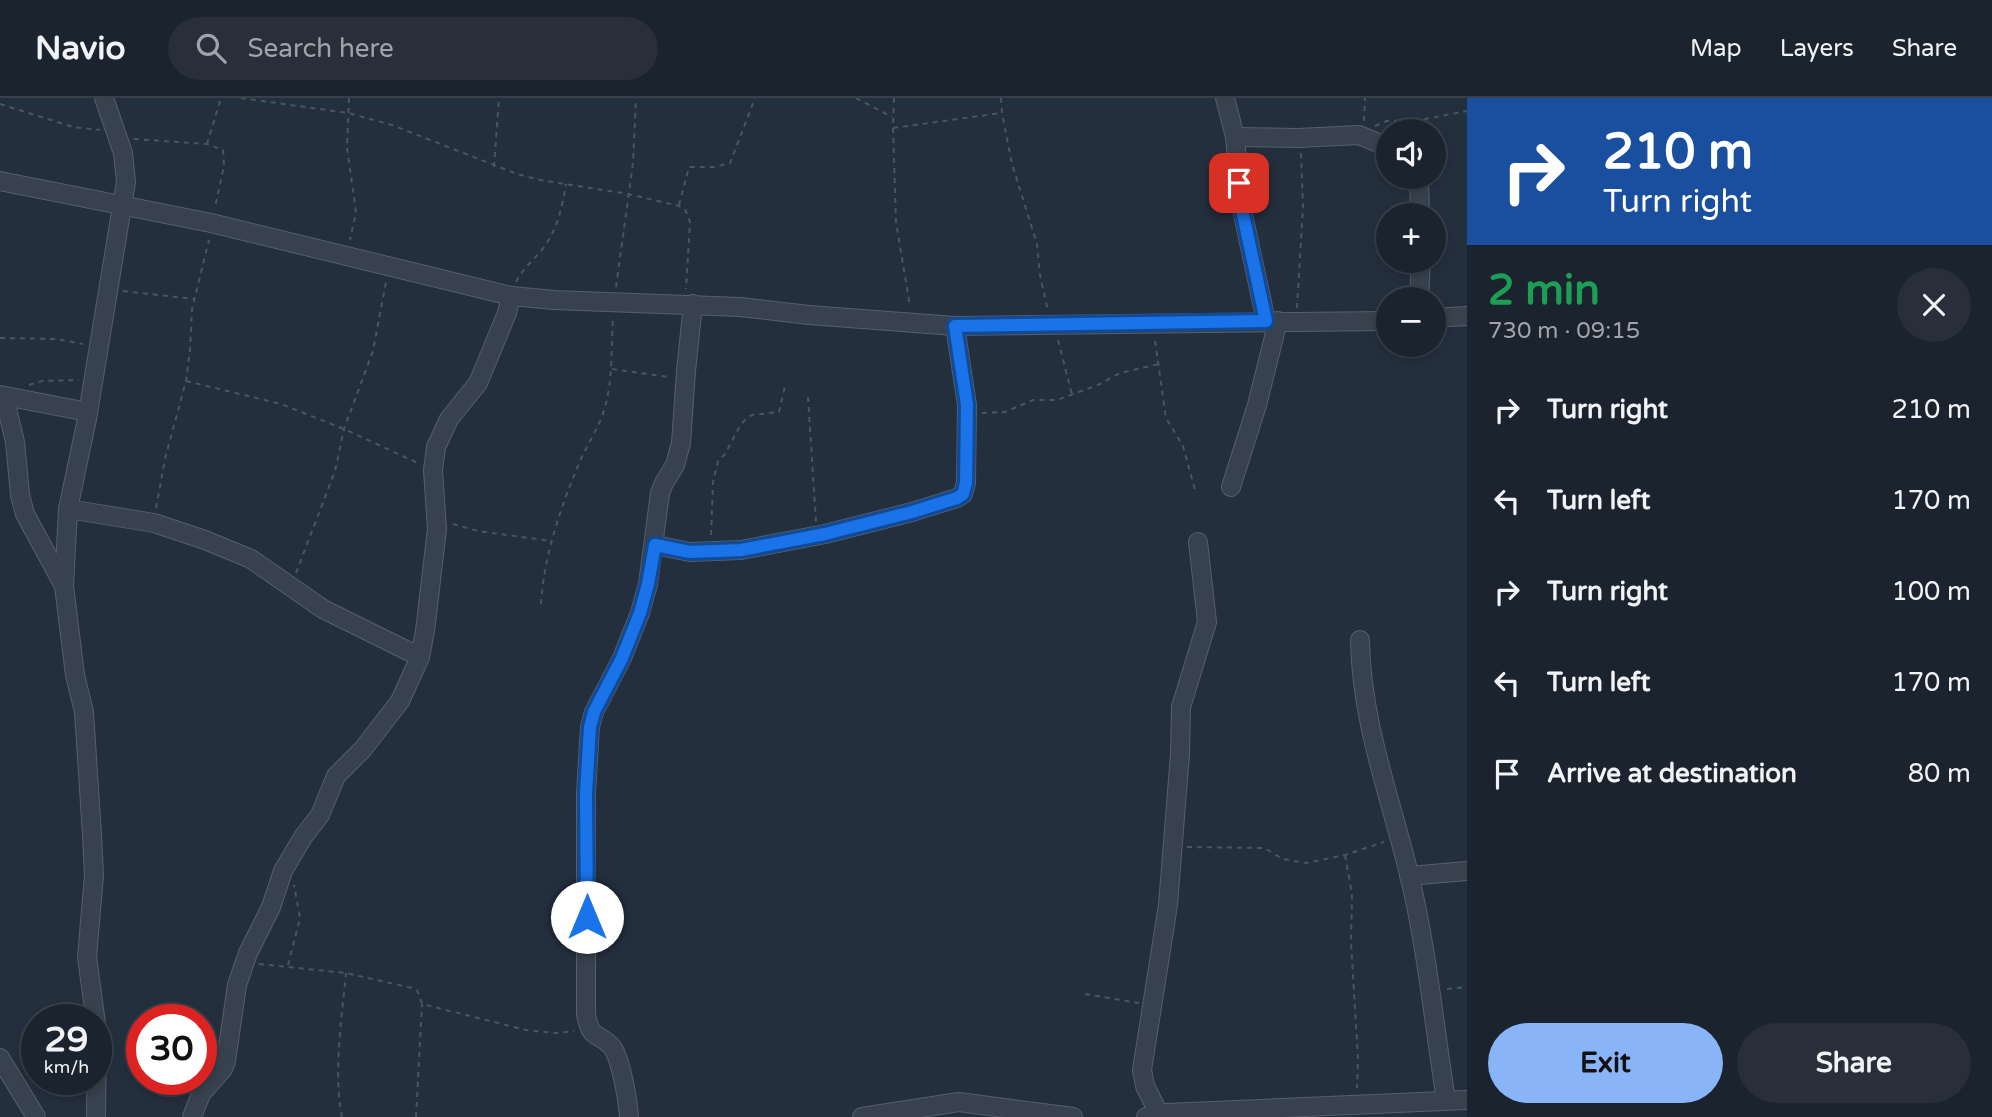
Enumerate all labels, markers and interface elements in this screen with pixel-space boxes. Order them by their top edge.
search box [168,17,658,80]
text: Navio [35,29,126,68]
icon: search [192,29,230,67]
text: Search here [248,33,394,64]
text: Map [1690,34,1742,63]
text: Layers [1780,34,1854,63]
text: Share [1892,34,1957,63]
map controls [1376,119,1446,357]
button: sound [1376,119,1446,189]
text: 210 m [1603,123,1753,182]
icon: right [1488,126,1579,217]
pin [1209,153,1269,213]
icon: arrive [1220,164,1258,202]
text: Turn right [1603,183,1752,221]
button: + [1376,203,1446,273]
text: 2 min [1488,265,1600,316]
button: close [1897,268,1971,342]
button: − [1376,287,1446,357]
text: 730 m · 09:15 [1488,317,1640,345]
icon: right [1488,391,1526,429]
text: Turn right [1547,394,1668,425]
text: 210 m [1891,394,1971,425]
icon: left [1488,482,1526,520]
text: Turn left [1547,485,1650,516]
text: 170 m [1891,485,1971,516]
icon: right [1488,573,1526,611]
text: Turn right [1547,576,1668,607]
text: 100 m [1891,576,1971,607]
icon: left [1488,664,1526,702]
text: Turn left [1547,667,1650,698]
text: 170 m [1891,667,1971,698]
icon: arrive [1488,755,1526,793]
text: Arrive at destination [1547,758,1797,789]
text: 80 m [1908,758,1971,789]
position arrow [550,880,624,954]
speed limit sign: 30 [126,1004,217,1095]
text: 29 [45,1019,88,1061]
button: Exit [1488,1023,1723,1103]
button: Share [1737,1023,1971,1103]
text: km/h [44,1056,89,1078]

